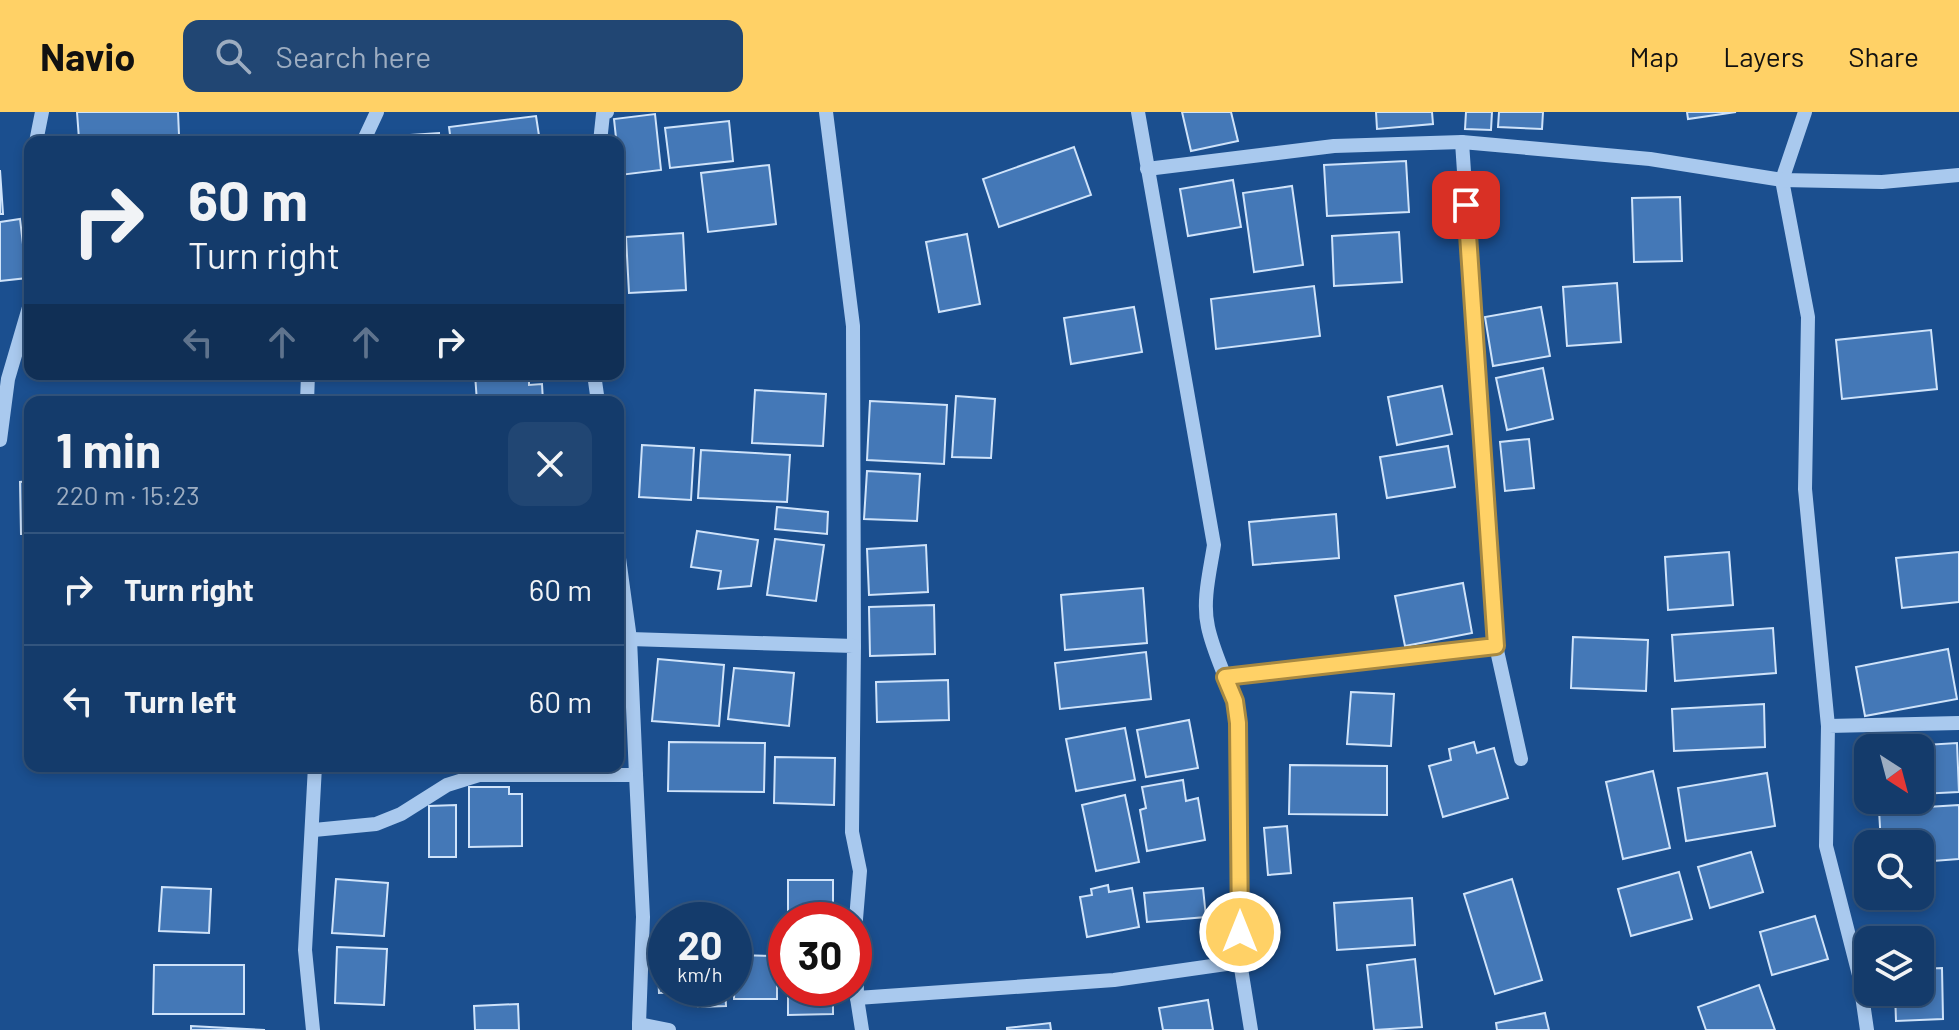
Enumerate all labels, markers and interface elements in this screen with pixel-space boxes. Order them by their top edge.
search box [183,20,743,92]
text: Navio [40,33,135,79]
icon: search [211,34,255,78]
text: Search here [275,38,431,74]
text: Map [1629,39,1679,73]
text: Layers [1723,39,1804,73]
text: Share [1848,39,1919,73]
text: 60 m [188,165,308,232]
icon: right [56,168,160,272]
pin [1432,171,1500,239]
icon: arrive [1444,183,1488,227]
text: Turn right [188,233,340,276]
icon: left [176,320,220,364]
icon: ahead [260,320,304,364]
icon: ahead [344,320,388,364]
icon: right [428,320,472,364]
text: 1 min [56,420,161,478]
button: close [508,422,592,506]
text: 220 m · 15:23 [56,479,200,510]
icon: right [56,567,100,611]
text: Turn right [124,571,254,607]
text: 60 m [529,571,592,607]
icon: left [56,679,100,723]
text: Turn left [124,683,237,719]
text: 60 m [529,683,592,719]
north arrow [1854,734,1934,814]
map controls [1854,734,1934,1006]
button: search [1854,830,1934,910]
position arrow [1198,890,1282,974]
speed limit sign: 30 [768,902,872,1006]
text: 20 [677,920,723,968]
button: layers [1854,926,1934,1006]
text: km/h [677,962,723,986]

